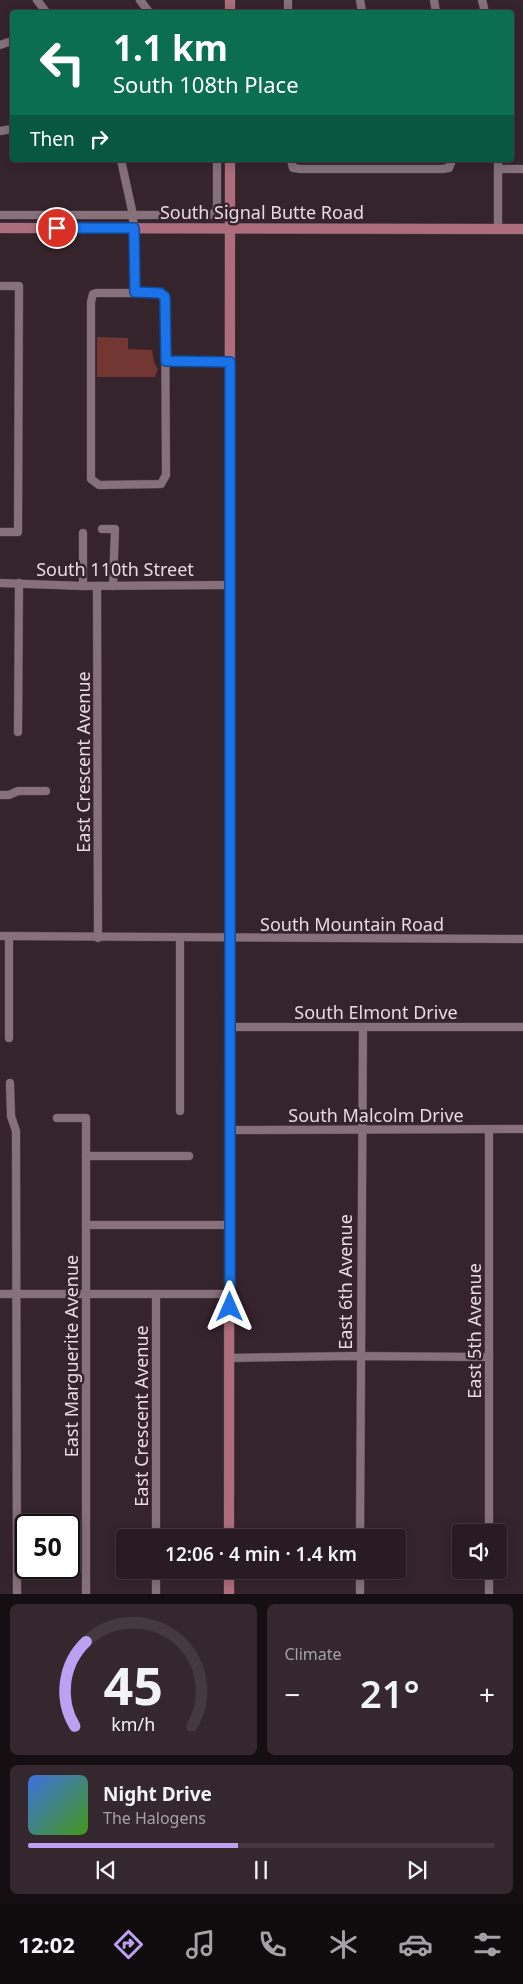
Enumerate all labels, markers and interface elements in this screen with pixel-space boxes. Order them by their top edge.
text: 1.1 km [113,24,228,71]
icon: left [30,30,95,95]
text: South 108th Place [113,69,299,99]
icon: right [85,125,113,153]
text: Then [30,126,75,152]
street label: South Signal Butte Road [160,200,364,224]
pin [36,207,78,249]
icon: arrive [43,214,71,242]
street label: South 110th Street [36,557,194,581]
street label: East Crescent Avenue [71,671,95,853]
street label: South Mountain Road [260,912,444,936]
street label: South Elmont Drive [294,1000,458,1024]
street label: South Malcolm Drive [288,1103,464,1127]
street label: East 6th Avenue [333,1214,357,1350]
street label: East Marguerite Avenue [59,1255,83,1457]
street label: East 5th Avenue [462,1263,486,1399]
position arrow [203,1280,255,1332]
street label: East Crescent Avenue [129,1325,153,1507]
speed limit sign: 50 [15,1514,80,1579]
map controls [452,1524,507,1579]
button: sound [452,1524,507,1579]
text: 12:06 · 4 min · 1.4 km [165,1541,357,1567]
text: Climate [285,1643,342,1665]
text: 45 [104,1649,163,1720]
text: 21° [360,1667,420,1719]
text: − [285,1675,301,1713]
text: + [479,1675,495,1713]
text: km/h [111,1712,155,1736]
text: Night Drive [103,1781,212,1807]
text: The Halogens [103,1807,206,1829]
icon: previous [92,1856,120,1884]
icon: pause [247,1856,275,1884]
icon: next [403,1856,431,1884]
icon: directions [111,1927,146,1962]
icon: music [183,1927,218,1962]
icon: phone [255,1927,290,1962]
icon: climate [326,1927,361,1962]
icon: car [398,1927,433,1962]
icon: filters [470,1927,505,1962]
text: 12:02 [18,1929,75,1959]

